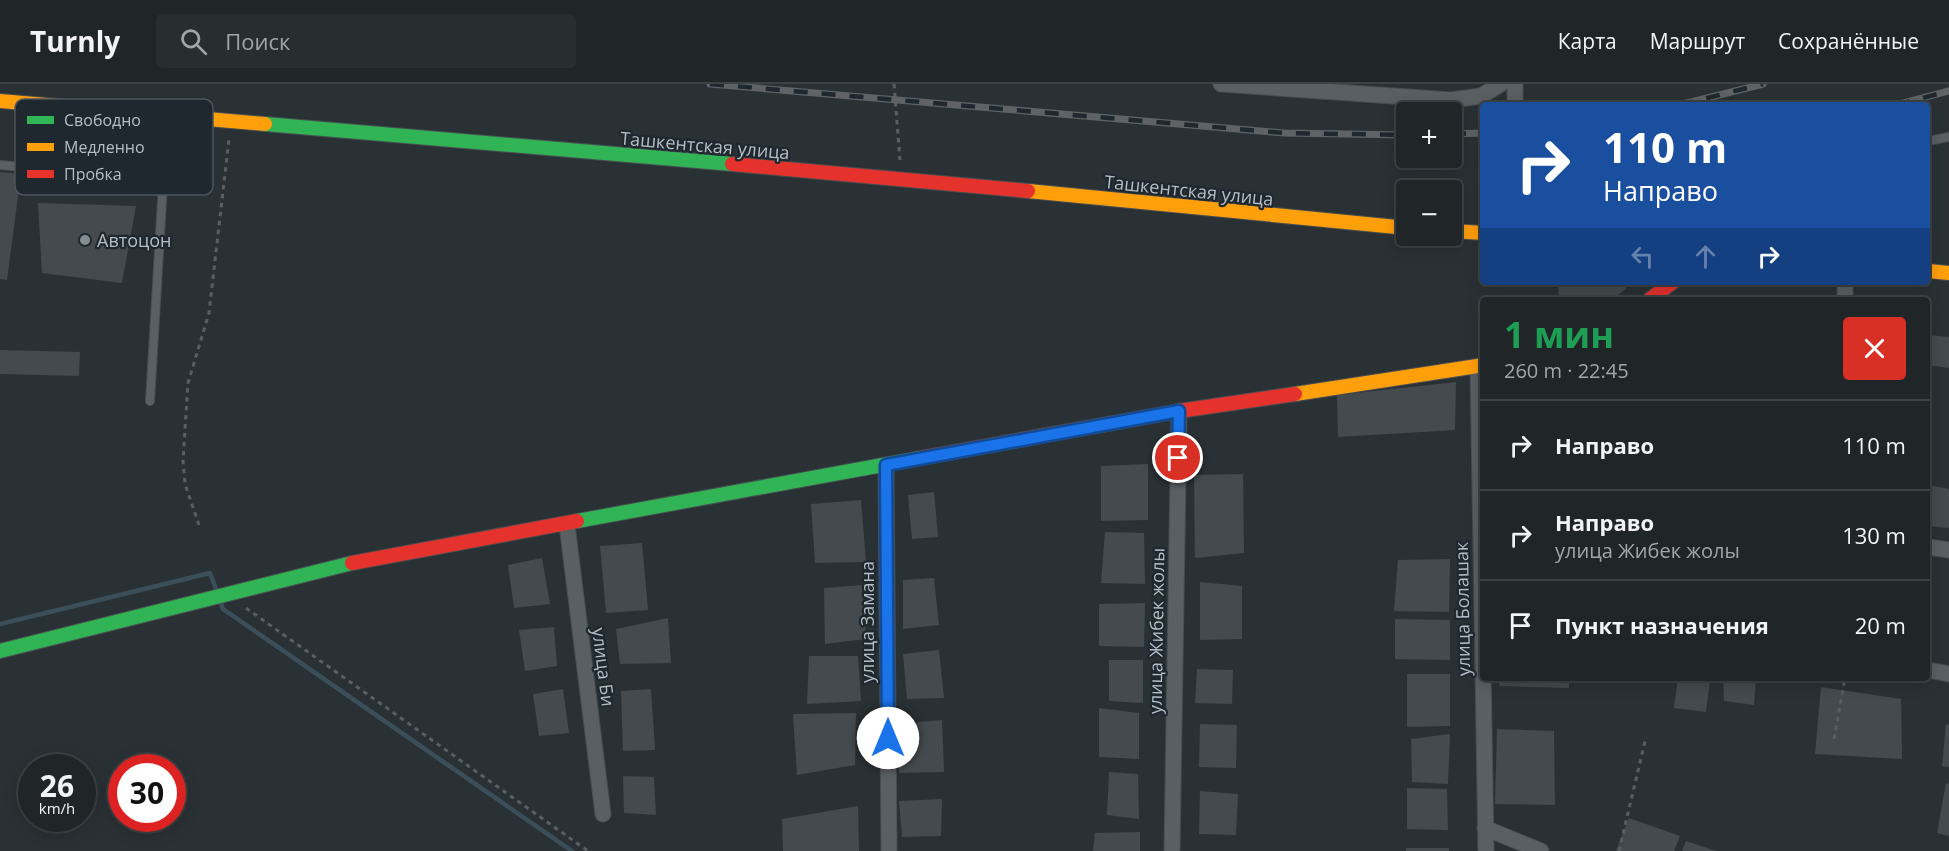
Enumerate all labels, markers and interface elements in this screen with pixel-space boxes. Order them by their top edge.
search box [156,14,576,68]
text: Turnly [30,22,120,60]
icon: search [177,25,210,58]
text: Поиск [225,26,290,56]
text: Карта [1558,27,1617,55]
text: Маршрут [1650,27,1745,55]
text: Сохранённые [1778,27,1919,55]
legend [15,99,213,195]
map controls [1396,102,1462,246]
button: + [1396,102,1462,168]
text: Свободно [64,109,141,131]
text: 110 m [1603,118,1727,175]
street label: Ташкентская улица [619,126,791,164]
icon: right [1504,126,1582,204]
text: Медленно [64,136,145,158]
text: Пробка [64,163,122,185]
street label: Ташкентская улица [1103,169,1275,211]
text: Направо [1603,172,1718,209]
button: − [1396,180,1462,246]
place label: Автоцон [97,228,172,252]
marker: Автоцон [78,233,92,247]
icon: left [1626,240,1659,273]
icon: ahead [1689,240,1722,273]
icon: right [1752,240,1785,273]
text: 1 мин [1504,310,1614,359]
button: close [1843,317,1906,380]
text: 260 m · 22:45 [1504,357,1629,384]
icon: right [1504,429,1537,462]
text: Направо [1555,430,1654,460]
text: 110 m [1842,430,1906,460]
pin [1152,432,1203,483]
icon: arrive [1161,441,1194,474]
text: Направо [1555,507,1654,537]
icon: right [1504,519,1537,552]
text: 130 m [1842,520,1906,550]
text: улица Жибек жолы [1555,537,1740,564]
street label: улица Болашак [1449,541,1475,676]
street label: улица Жибек жолы [1143,548,1169,714]
street label: улица Замана [855,561,879,683]
icon: arrive [1504,609,1537,642]
text: Пункт назначения [1555,610,1769,640]
text: 20 m [1855,610,1906,640]
street label: улица Би [587,626,621,708]
position arrow [856,706,920,770]
speed limit sign: 30 [108,754,186,832]
text: 26 [40,765,74,806]
text: km/h [39,798,75,818]

